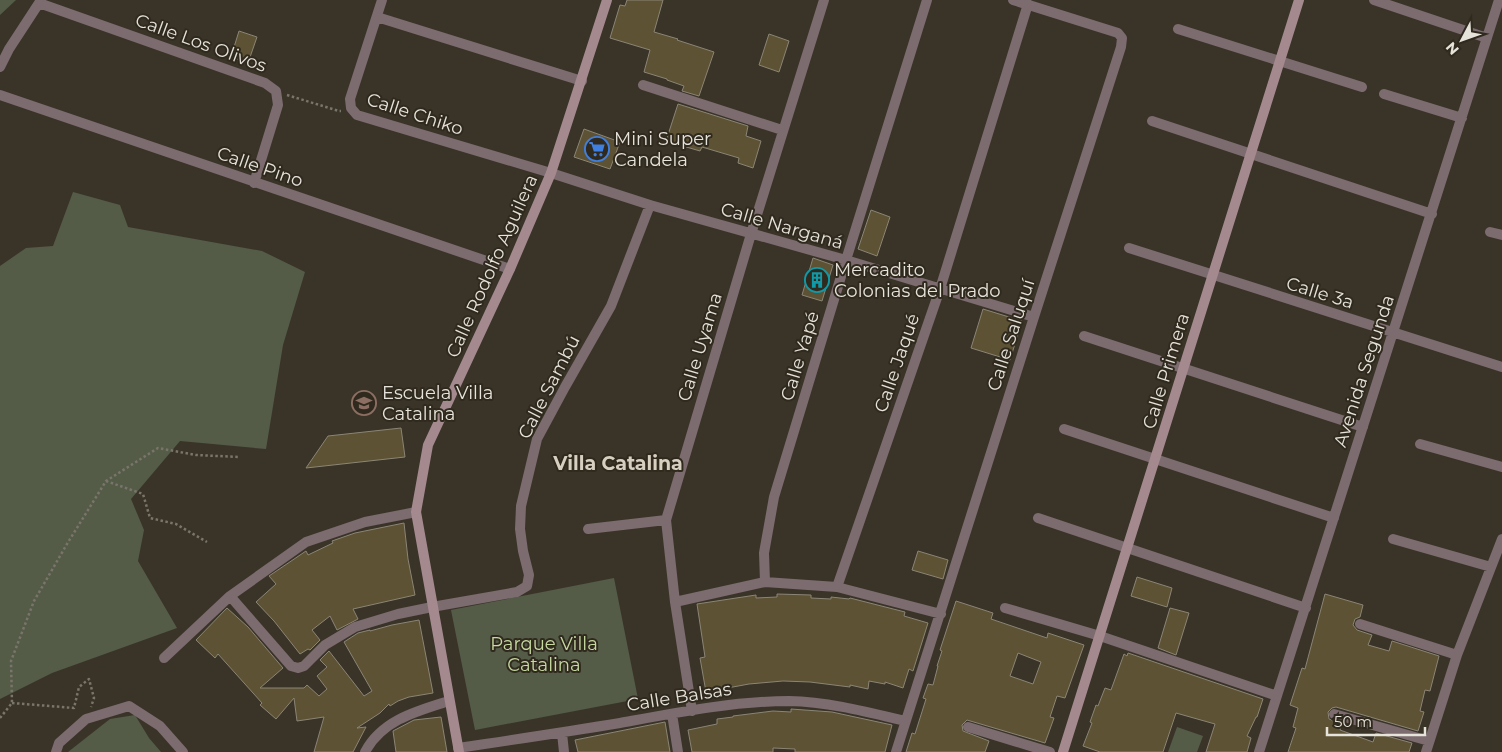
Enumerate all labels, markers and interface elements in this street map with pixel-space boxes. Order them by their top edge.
street label: Calle Los Olivos [132,9,270,77]
north arrow [1437,15,1487,65]
text: N [1442,38,1463,59]
street label: Calle Chiko [364,88,466,140]
place label: Mini Super Candela [614,128,711,171]
supermarket icon: Mini Super Candela [584,136,610,162]
street label: Calle Pino [214,142,306,192]
street label: Calle Rodolfo Aguilera [442,171,542,361]
street label: Calle Narganá [718,198,846,254]
place label: Mercadito Colonias del Prado [834,259,1001,302]
building icon: Mercadito Colonias del Prado [804,267,830,293]
street label: Calle 3a [1284,272,1356,314]
street label: Calle Saluquí [983,275,1040,394]
street label: Calle Uyama [673,290,727,404]
street label: Avenida Segunda [1329,292,1399,450]
street label: Calle Yapé [776,308,824,403]
street label: Calle Jaqué [870,310,924,415]
street label: Calle Primera [1138,310,1194,432]
street label: Calle Sambú [513,331,585,443]
place label: Escuela Villa Catalina [382,382,493,425]
school or university icon: Escuela Villa Catalina [351,390,377,416]
district label: Villa Catalina [552,452,683,475]
park label: Parque Villa Catalina [490,633,598,676]
street label: Calle Balsas [625,678,733,716]
scale bar [1327,704,1424,736]
text: 50 m [1334,712,1372,731]

